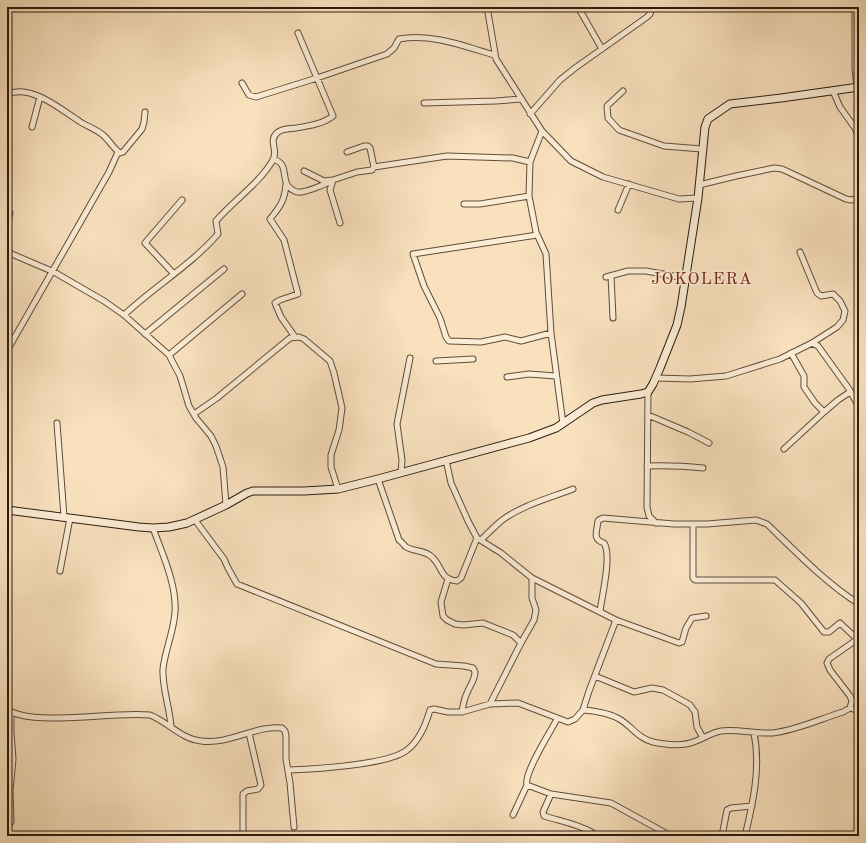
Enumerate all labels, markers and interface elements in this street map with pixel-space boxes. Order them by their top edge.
district label: JOKOLERA [651,271,753,288]

